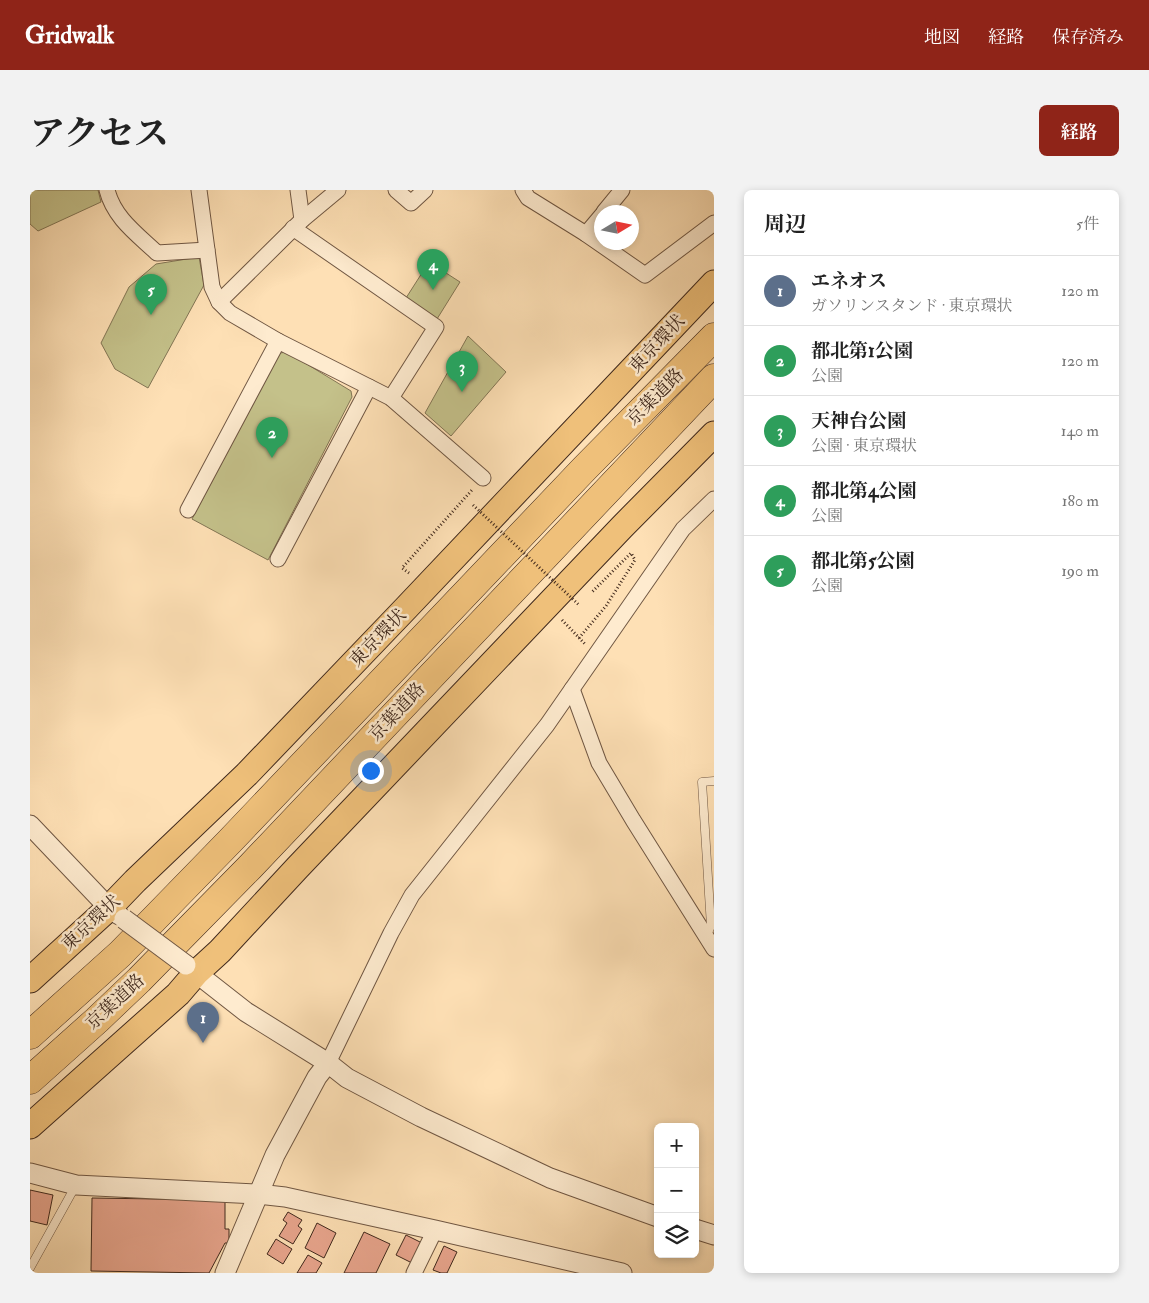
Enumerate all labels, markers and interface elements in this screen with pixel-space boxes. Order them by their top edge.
text: Gridwalk [25,20,114,51]
text: 地図 [924,26,960,49]
text: 経路 [988,26,1024,49]
text: 保存済み [1052,26,1124,49]
button: 経路 [1039,105,1119,156]
text: アクセス [30,112,169,156]
north arrow [594,205,639,250]
text: 周辺 [764,211,806,238]
text: 5件 [1076,214,1099,234]
pin: 4 [417,249,449,290]
text: エネオス [811,269,887,293]
pin: 5 [135,274,167,315]
text: 1 [777,281,783,301]
text: 120 m [1061,281,1099,301]
text: ガソリンスタンド · 東京環状 [811,296,1012,316]
street label: 東京環状 [624,310,690,378]
text: 都北第1公園 [811,339,913,363]
pin: 3 [446,351,478,392]
text: 2 [776,351,784,371]
text: 120 m [1061,351,1099,371]
street label: 京葉道路 [621,363,689,431]
text: 公園 [811,366,843,386]
text: 天神台公園 [811,409,906,433]
pin: 2 [256,417,288,458]
text: 3 [777,421,783,441]
text: 140 m [1061,421,1099,441]
text: 公園 · 東京環状 [811,436,917,456]
text: 都北第4公園 [811,479,916,503]
text: 4 [776,491,784,511]
text: 180 m [1062,491,1099,511]
text: 公園 [811,506,843,526]
text: 都北第5公園 [811,549,914,573]
text: 5 [776,561,784,581]
text: 190 m [1061,561,1099,581]
text: 公園 [811,576,843,596]
street label: 東京環状 [345,604,411,672]
street label: 京葉道路 [364,678,430,746]
your location [358,758,384,784]
street label: 東京環状 [57,890,125,956]
street label: 京葉道路 [81,969,149,1035]
pin: 1 [187,1002,219,1043]
map controls [654,1123,699,1258]
button: + [654,1123,699,1168]
button: − [654,1168,699,1213]
button: layers [654,1213,699,1258]

